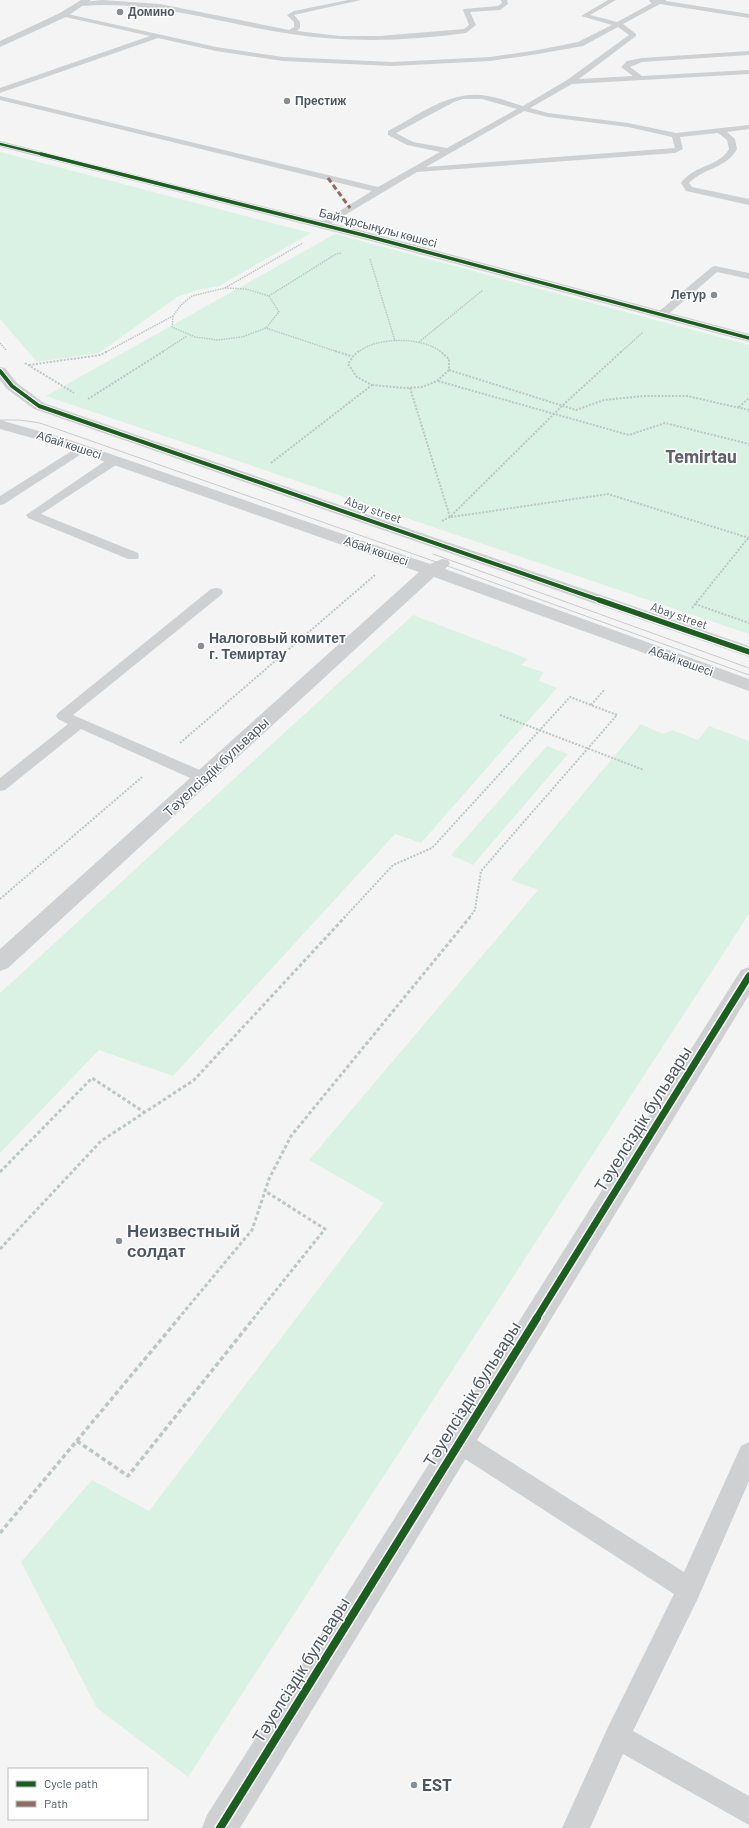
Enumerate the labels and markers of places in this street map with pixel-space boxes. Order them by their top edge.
place label: Домино [128,4,175,19]
marker: Домино [115,7,125,17]
place label: Престиж [295,93,346,108]
marker: Престиж [282,96,292,106]
place label: Летур [671,287,706,302]
marker: Летур [709,290,719,300]
place label: Налоговый комитет г. Темиртау [209,629,346,662]
marker: Налоговый комитет г. Темиртау [196,641,206,651]
place label: Неизвестный солдат [127,1220,240,1260]
marker: Неизвестный солдат [114,1236,124,1246]
place label: EST [422,1774,452,1794]
marker: EST [409,1780,419,1790]

